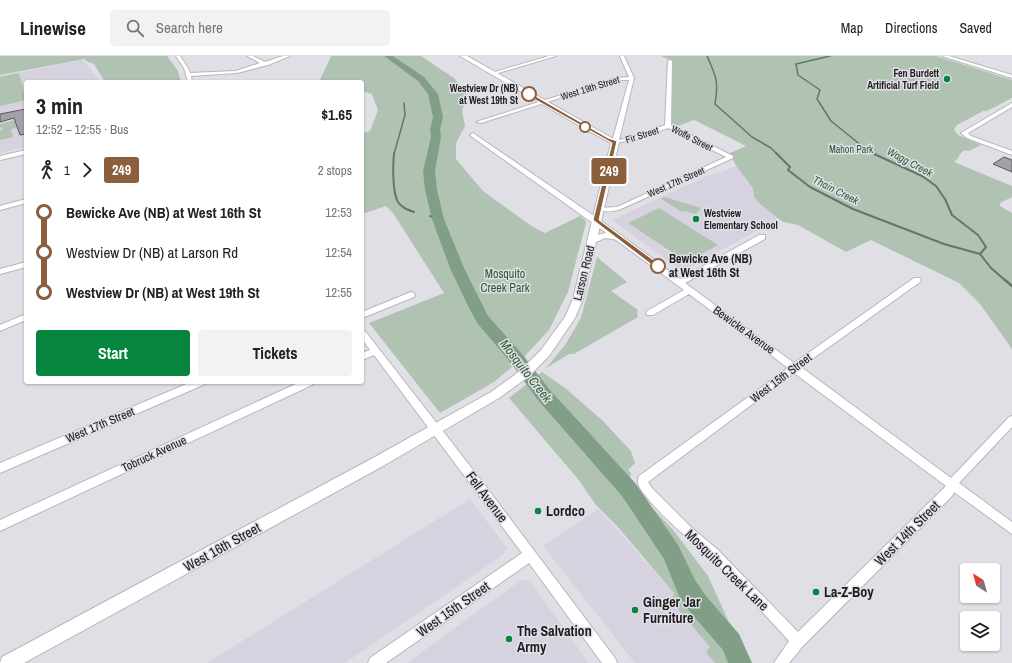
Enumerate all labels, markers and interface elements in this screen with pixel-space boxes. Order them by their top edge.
search box [110,10,390,46]
text: Linewise [20,15,86,41]
icon: search [124,17,146,39]
text: Search here [156,17,223,38]
text: Map [841,19,863,37]
text: Directions [885,19,937,37]
text: Saved [959,19,992,37]
place label: Fen Burdett Artificial Turf Field [867,67,939,92]
street label: West 19th Street [559,73,622,103]
marker: Fen Burdett Artificial Turf Field [942,74,952,84]
place label: Westview Dr (NB) at West 19th St [450,82,518,107]
marker: Westview Dr (NB) at West 19th St [521,86,537,102]
text: 3 min [36,91,83,121]
text: $1.65 [321,104,352,125]
text: 12:52 – 12:55 · Bus [36,121,128,138]
unlabelled marker [579,121,591,133]
street label: Wolfe Street [669,122,716,154]
street label: Fir Street [624,123,661,146]
park label: Mahon Park [829,143,874,156]
water label: Wagg Creek [885,144,936,180]
line badge: 249 [586,158,632,184]
icon: walk [36,159,58,181]
icon: forward [76,159,98,181]
text: 249 [112,161,131,179]
text: 1 [64,162,70,179]
text: 2 stops [318,162,352,179]
text: 249 [599,162,619,180]
street label: West 17th Street [646,163,707,200]
water label: Thain Creek [811,172,862,208]
text: Bewicke Ave (NB) at West 16th St [66,202,261,223]
text: 12:53 [325,204,352,221]
place label: Westview Elementary School [704,207,778,232]
marker: Westview Elementary School [691,214,701,224]
text: Westview Dr (NB) at Larson Rd [66,242,238,263]
text: 12:54 [325,244,352,261]
street label: Larson Road [569,244,599,302]
place label: Bewicke Ave (NB) at West 16th St [669,251,752,281]
marker: Bewicke Ave (NB) at West 16th St [650,258,666,274]
park label: Mosquito Creek Park [480,266,530,296]
text: Westview Dr (NB) at West 19th St [66,282,260,303]
text: 12:55 [325,284,352,301]
street label: Bewicke Avenue [710,302,778,358]
button: Start [36,330,190,376]
button: Tickets [198,330,352,376]
water label: Mosquito Creek [496,336,556,406]
street label: West 15th Street [747,349,815,406]
street label: West 17th Street [63,403,137,447]
street label: Tobruck Avenue [119,432,189,476]
street label: Fell Avenue [462,468,512,526]
street label: West 14th Street [870,496,944,570]
place label: Lordco [546,502,585,520]
marker: Lordco [533,506,543,516]
street label: West 16th Street [180,518,264,576]
street label: Mosquito Creek Lane [681,525,773,615]
north arrow [960,563,1000,603]
map controls [960,563,1000,651]
street label: West 15th Street [413,577,493,641]
place label: La-Z-Boy [824,583,874,601]
marker: La-Z-Boy [811,587,821,597]
place label: Ginger Jar Furniture [643,593,701,627]
marker: Ginger Jar Furniture [630,605,640,615]
button: layers [960,611,1000,651]
place label: The Salvation Army [517,622,592,656]
marker: The Salvation Army [504,634,514,644]

